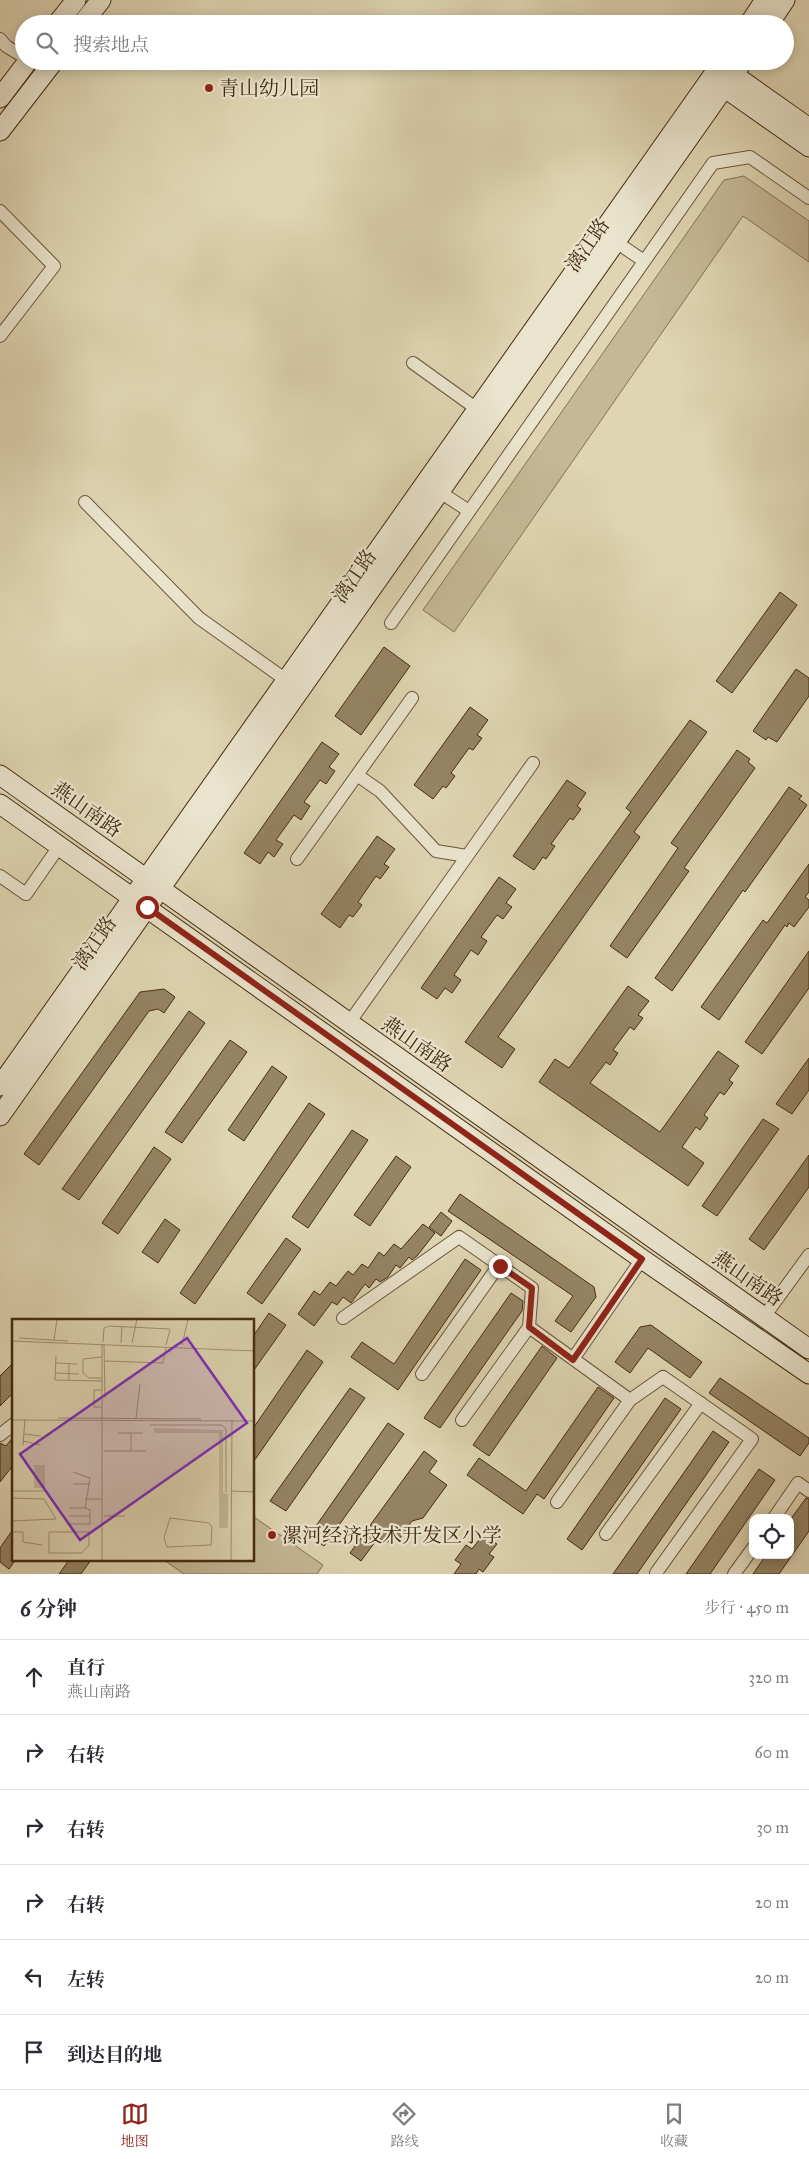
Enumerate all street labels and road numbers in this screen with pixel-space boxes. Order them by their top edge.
street label: 漓江路 [560,214,614,276]
street label: 漓江路 [327,545,381,607]
street label: 燕山南路 [47,776,127,842]
street label: 漓江路 [67,912,121,974]
street label: 燕山南路 [377,1011,457,1077]
street label: 燕山南路 [708,1245,788,1311]

